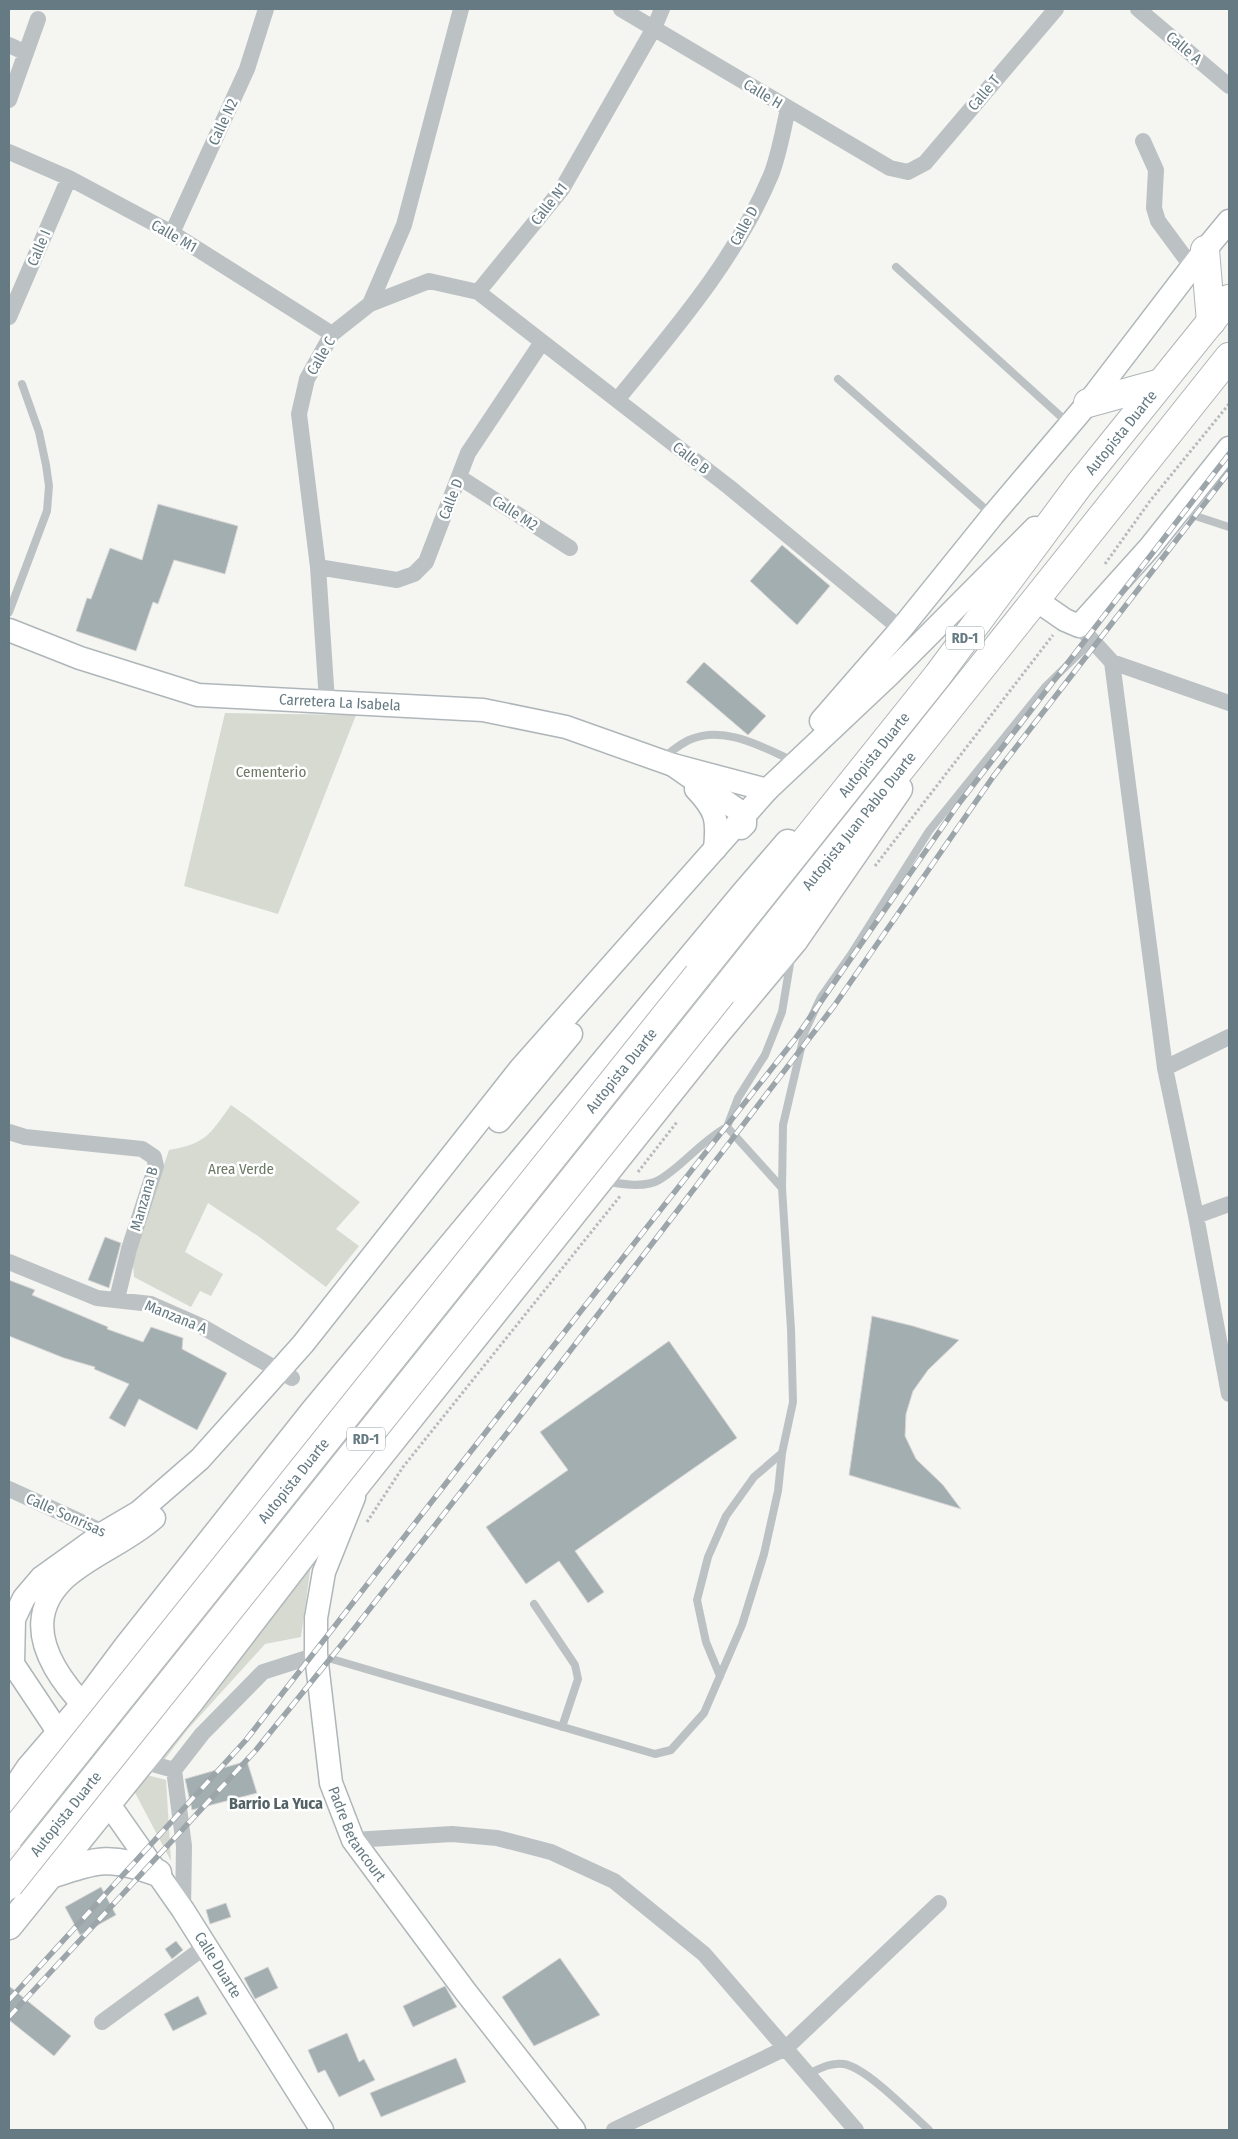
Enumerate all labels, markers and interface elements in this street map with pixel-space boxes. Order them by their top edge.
street label: Calle A [1162,28,1206,68]
street label: Calle T [964,72,1004,114]
street label: Calle H [740,75,786,113]
street label: Calle N2 [204,96,242,148]
street label: Calle N1 [527,179,571,229]
street label: Calle D [726,203,762,249]
street label: Calle M1 [148,216,200,256]
street label: Calle I [23,227,55,269]
street label: Calle C [303,333,339,378]
street label: Autopista Duarte [1082,387,1161,479]
street label: Calle B [669,438,713,478]
street label: Calle D [435,476,467,522]
street label: Calle M2 [489,492,541,535]
road number: RD-1 [946,626,984,650]
street label: Carretera La Isabela [279,690,401,715]
street label: Autopista Duarte [835,709,914,801]
street label: Autopista Juan Pablo Duarte [798,748,920,894]
park label: Cementerio [236,763,306,781]
street label: Autopista Duarte [582,1025,661,1117]
park label: Area Verde [208,1160,274,1178]
street label: Manzana B [126,1165,162,1233]
street label: Manzana A [142,1296,210,1338]
road number: RD-1 [347,1428,385,1450]
street label: Autopista Duarte [254,1435,333,1527]
street label: Calle Sonrisas [23,1489,109,1541]
street label: Autopista Duarte [26,1768,105,1860]
street label: Padre Betancourt [324,1784,390,1885]
district label: Barrio La Yuca [229,1794,323,1813]
street label: Calle Duarte [191,1929,245,2001]

